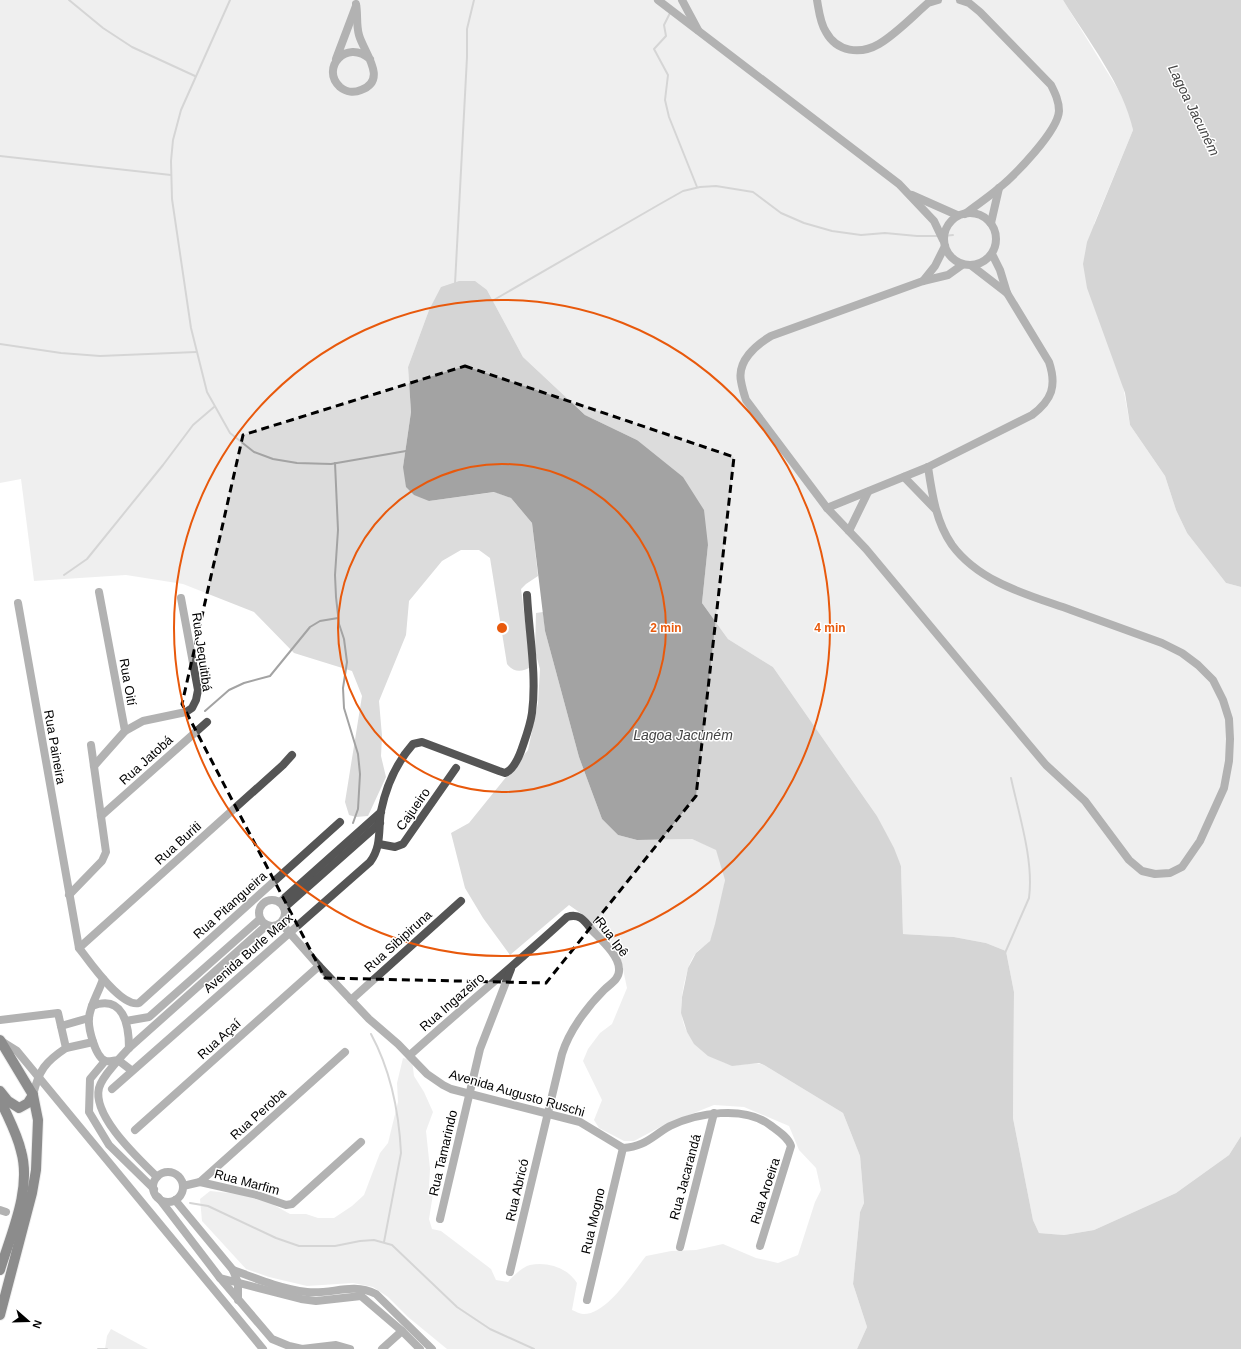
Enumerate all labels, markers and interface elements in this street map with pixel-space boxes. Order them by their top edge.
water label: Lagoa Jacuném [1165,62,1223,159]
street label: Rua Jequitibá [189,612,215,693]
centre of rings [495,621,509,635]
text: 2 min [650,621,682,635]
text: 4 min [814,621,846,635]
street label: Rua Oití [116,657,140,707]
street label: Rua Paineira [41,709,69,786]
water label: Lagoa Jacuném [633,727,733,743]
street label: Rua Jatobá [116,732,176,788]
street label: Cajueiro [393,785,433,833]
street label: Rua Buriti [152,818,204,868]
street label: Rua Pitangueira [190,868,270,942]
street label: Rua Sibipiruna [361,906,435,975]
street label: Avenida Burle Marx [200,910,296,996]
street label: Rua Ipê [592,914,632,960]
street label: Rua Ingazeiro [417,970,487,1034]
street label: Rua Açaí [194,1016,244,1062]
street label: Avenida Augusto Ruschi [447,1066,587,1120]
street label: Rua Peroba [227,1085,289,1143]
street label: Rua Tamarindo [426,1108,460,1198]
street label: Rua Jacarandá [666,1132,704,1222]
street label: Rua Aroeira [747,1155,783,1226]
street label: Rua Abricó [503,1157,531,1223]
street label: Rua Marfim [213,1166,281,1198]
street label: Rua Mogno [578,1187,608,1255]
north arrow [8,1301,48,1341]
text: N [30,1319,44,1330]

